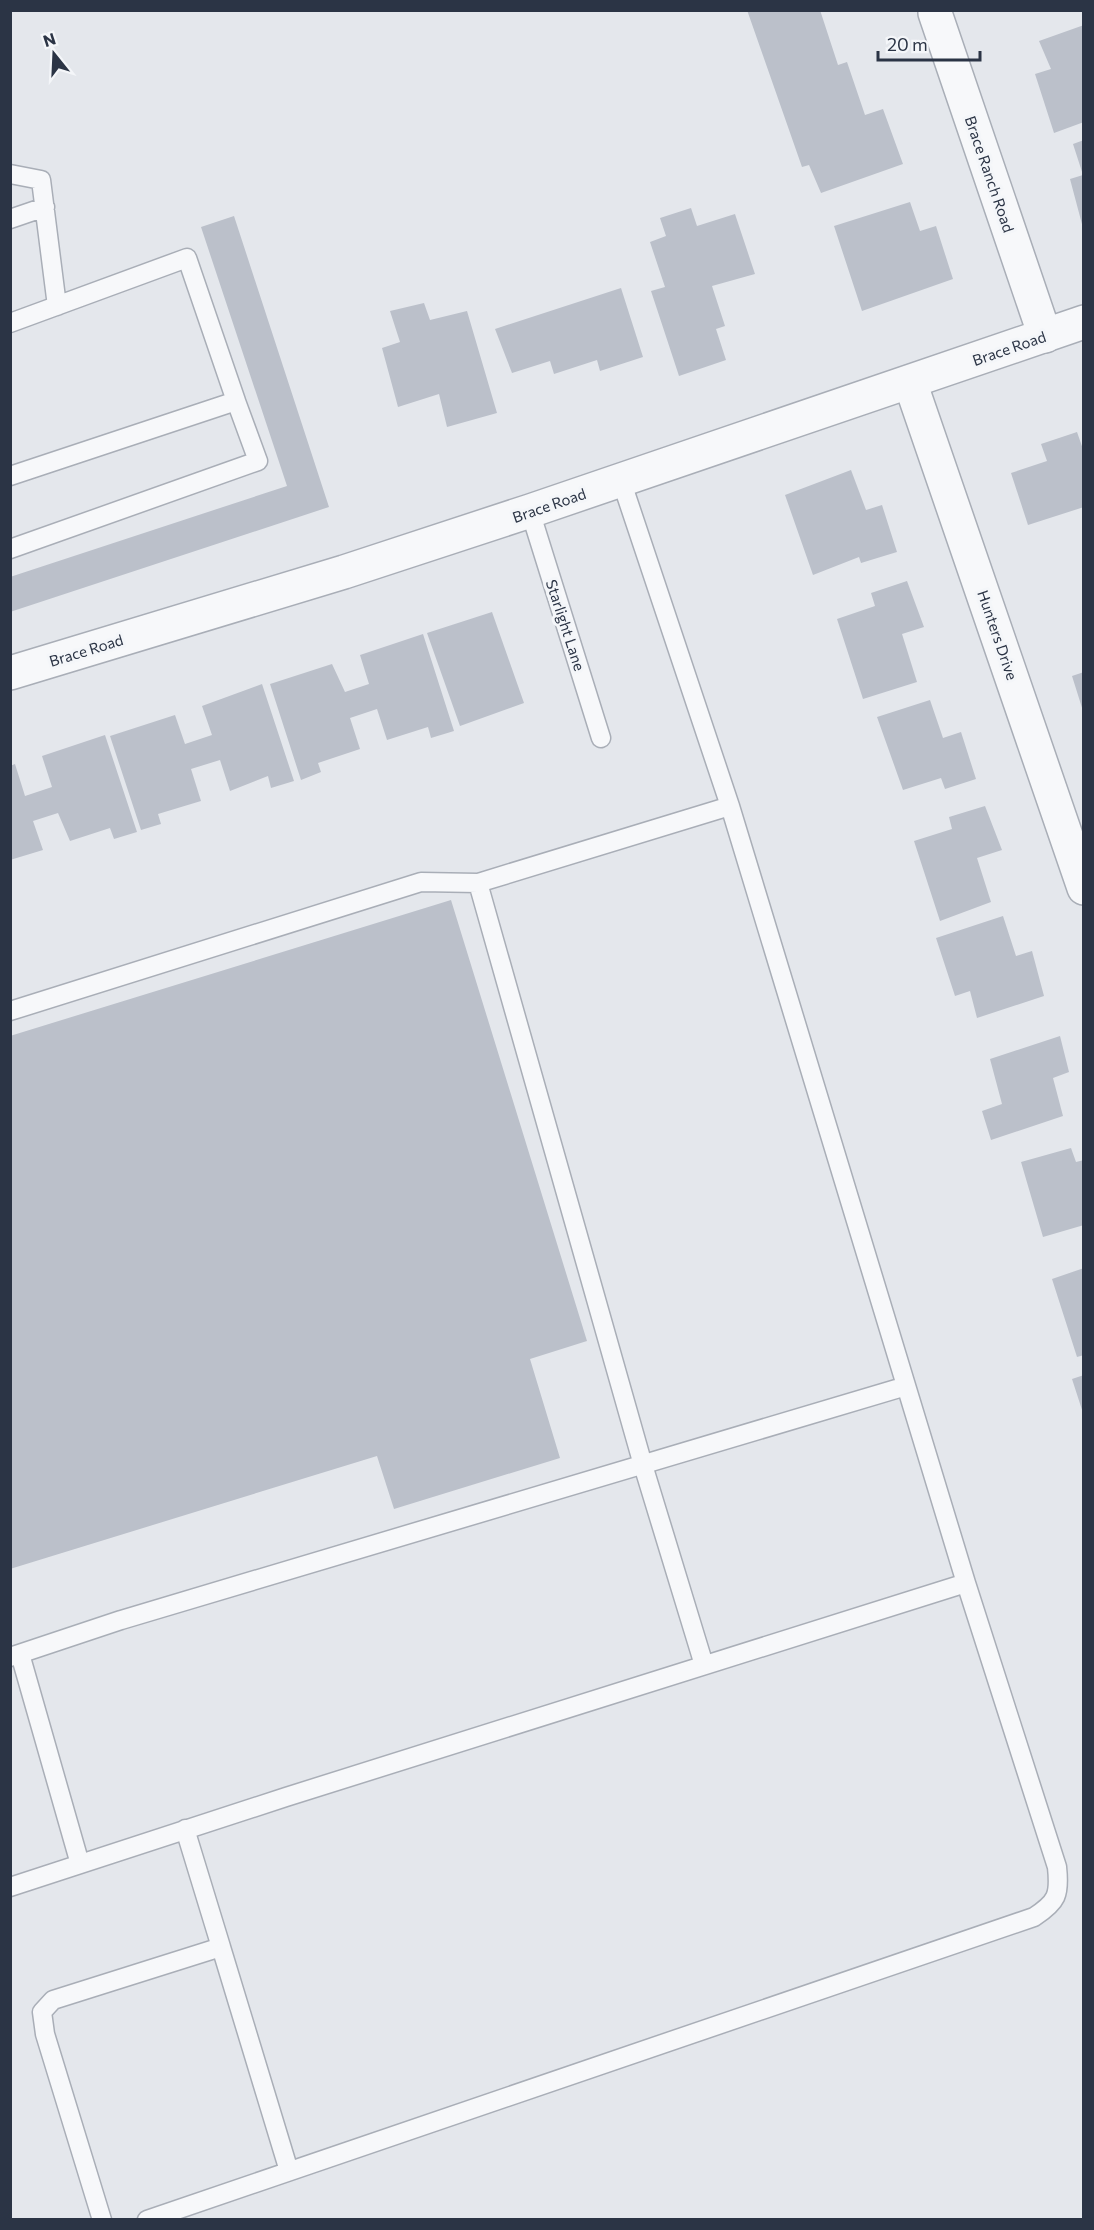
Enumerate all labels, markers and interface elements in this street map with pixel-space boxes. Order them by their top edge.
north arrow [24,24,84,84]
scale bar [878,24,980,62]
text: N [41,28,58,50]
text: 20 m [887,33,928,55]
street label: Brace Ranch Road [962,113,1018,235]
street label: Brace Road [970,327,1048,369]
street label: Brace Road [510,484,588,526]
street label: Starlight Lane [543,577,589,673]
street label: Hunters Drive [974,588,1022,682]
street label: Brace Road [47,630,125,670]

